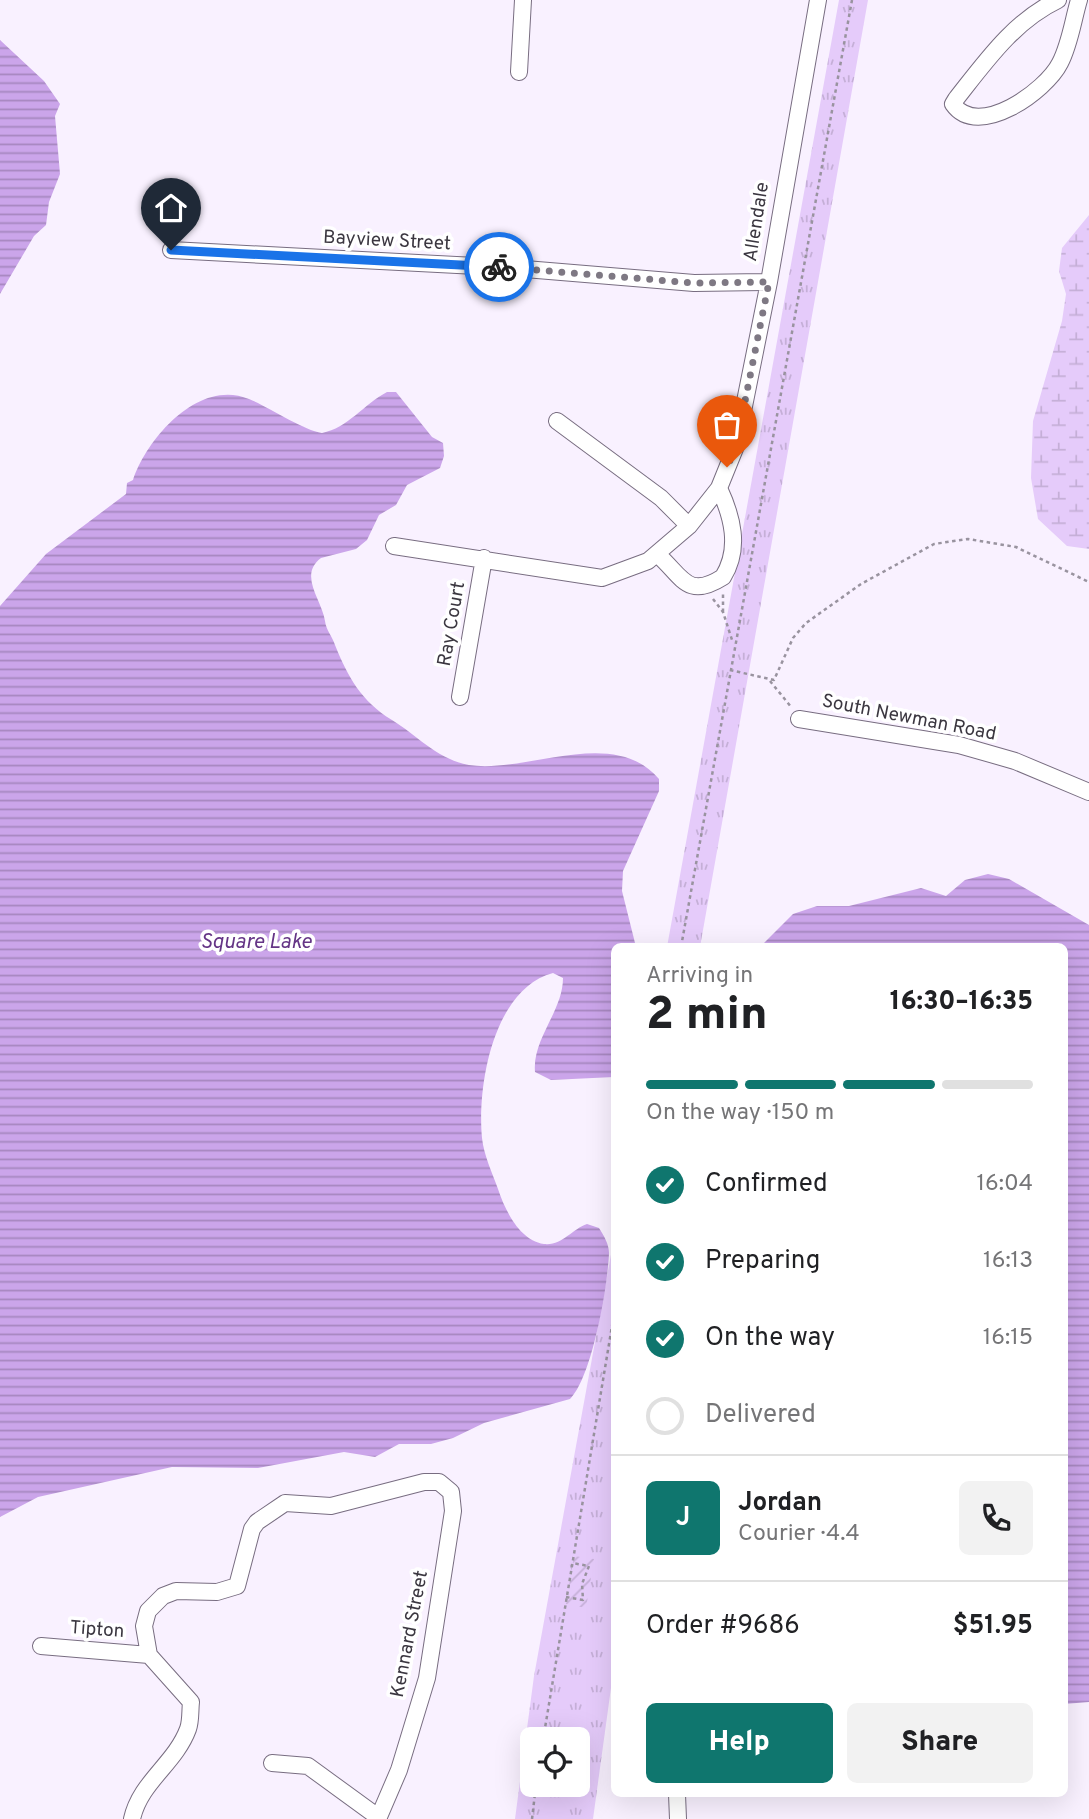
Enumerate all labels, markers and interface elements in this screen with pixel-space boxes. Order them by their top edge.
pin [141,178,201,250]
street label: Allendale [739,181,775,263]
icon: home [152,189,190,227]
street label: Bayview Street [322,226,452,256]
courier [464,232,534,302]
icon: bike [480,248,518,286]
pin [697,395,757,467]
icon: bag [708,406,746,444]
street label: Ray Court [433,580,471,668]
street label: South Newman Road [820,689,998,747]
water label: Square Lake [200,929,313,956]
text: Arriving in [646,962,753,991]
text: 16:30–16:35 [890,986,1033,1019]
text: 2 min [646,987,768,1046]
text: On the way · 150 m [646,1099,834,1128]
icon: check [646,1166,684,1204]
text: Confirmed [705,1168,828,1201]
text: 16:04 [976,1170,1033,1199]
icon: check [646,1243,684,1281]
text: Preparing [705,1245,820,1278]
text: 16:13 [983,1247,1033,1276]
icon: check [646,1320,684,1358]
text: On the way [705,1322,835,1355]
text: 16:15 [983,1324,1033,1353]
text: Delivered [705,1399,816,1432]
button: phone [959,1481,1033,1555]
text: Jordan [738,1487,822,1520]
text: J [676,1502,690,1535]
text: Courier · 4.4 [738,1520,860,1549]
street label: Kennard Street [386,1568,434,1700]
text: Order #9686 [646,1610,800,1643]
text: $51.95 [953,1610,1033,1643]
street label: Tipton [69,1616,125,1644]
button: Help [646,1703,833,1783]
button: Share [847,1703,1033,1783]
map controls [520,1727,590,1797]
button: locate [520,1727,590,1797]

